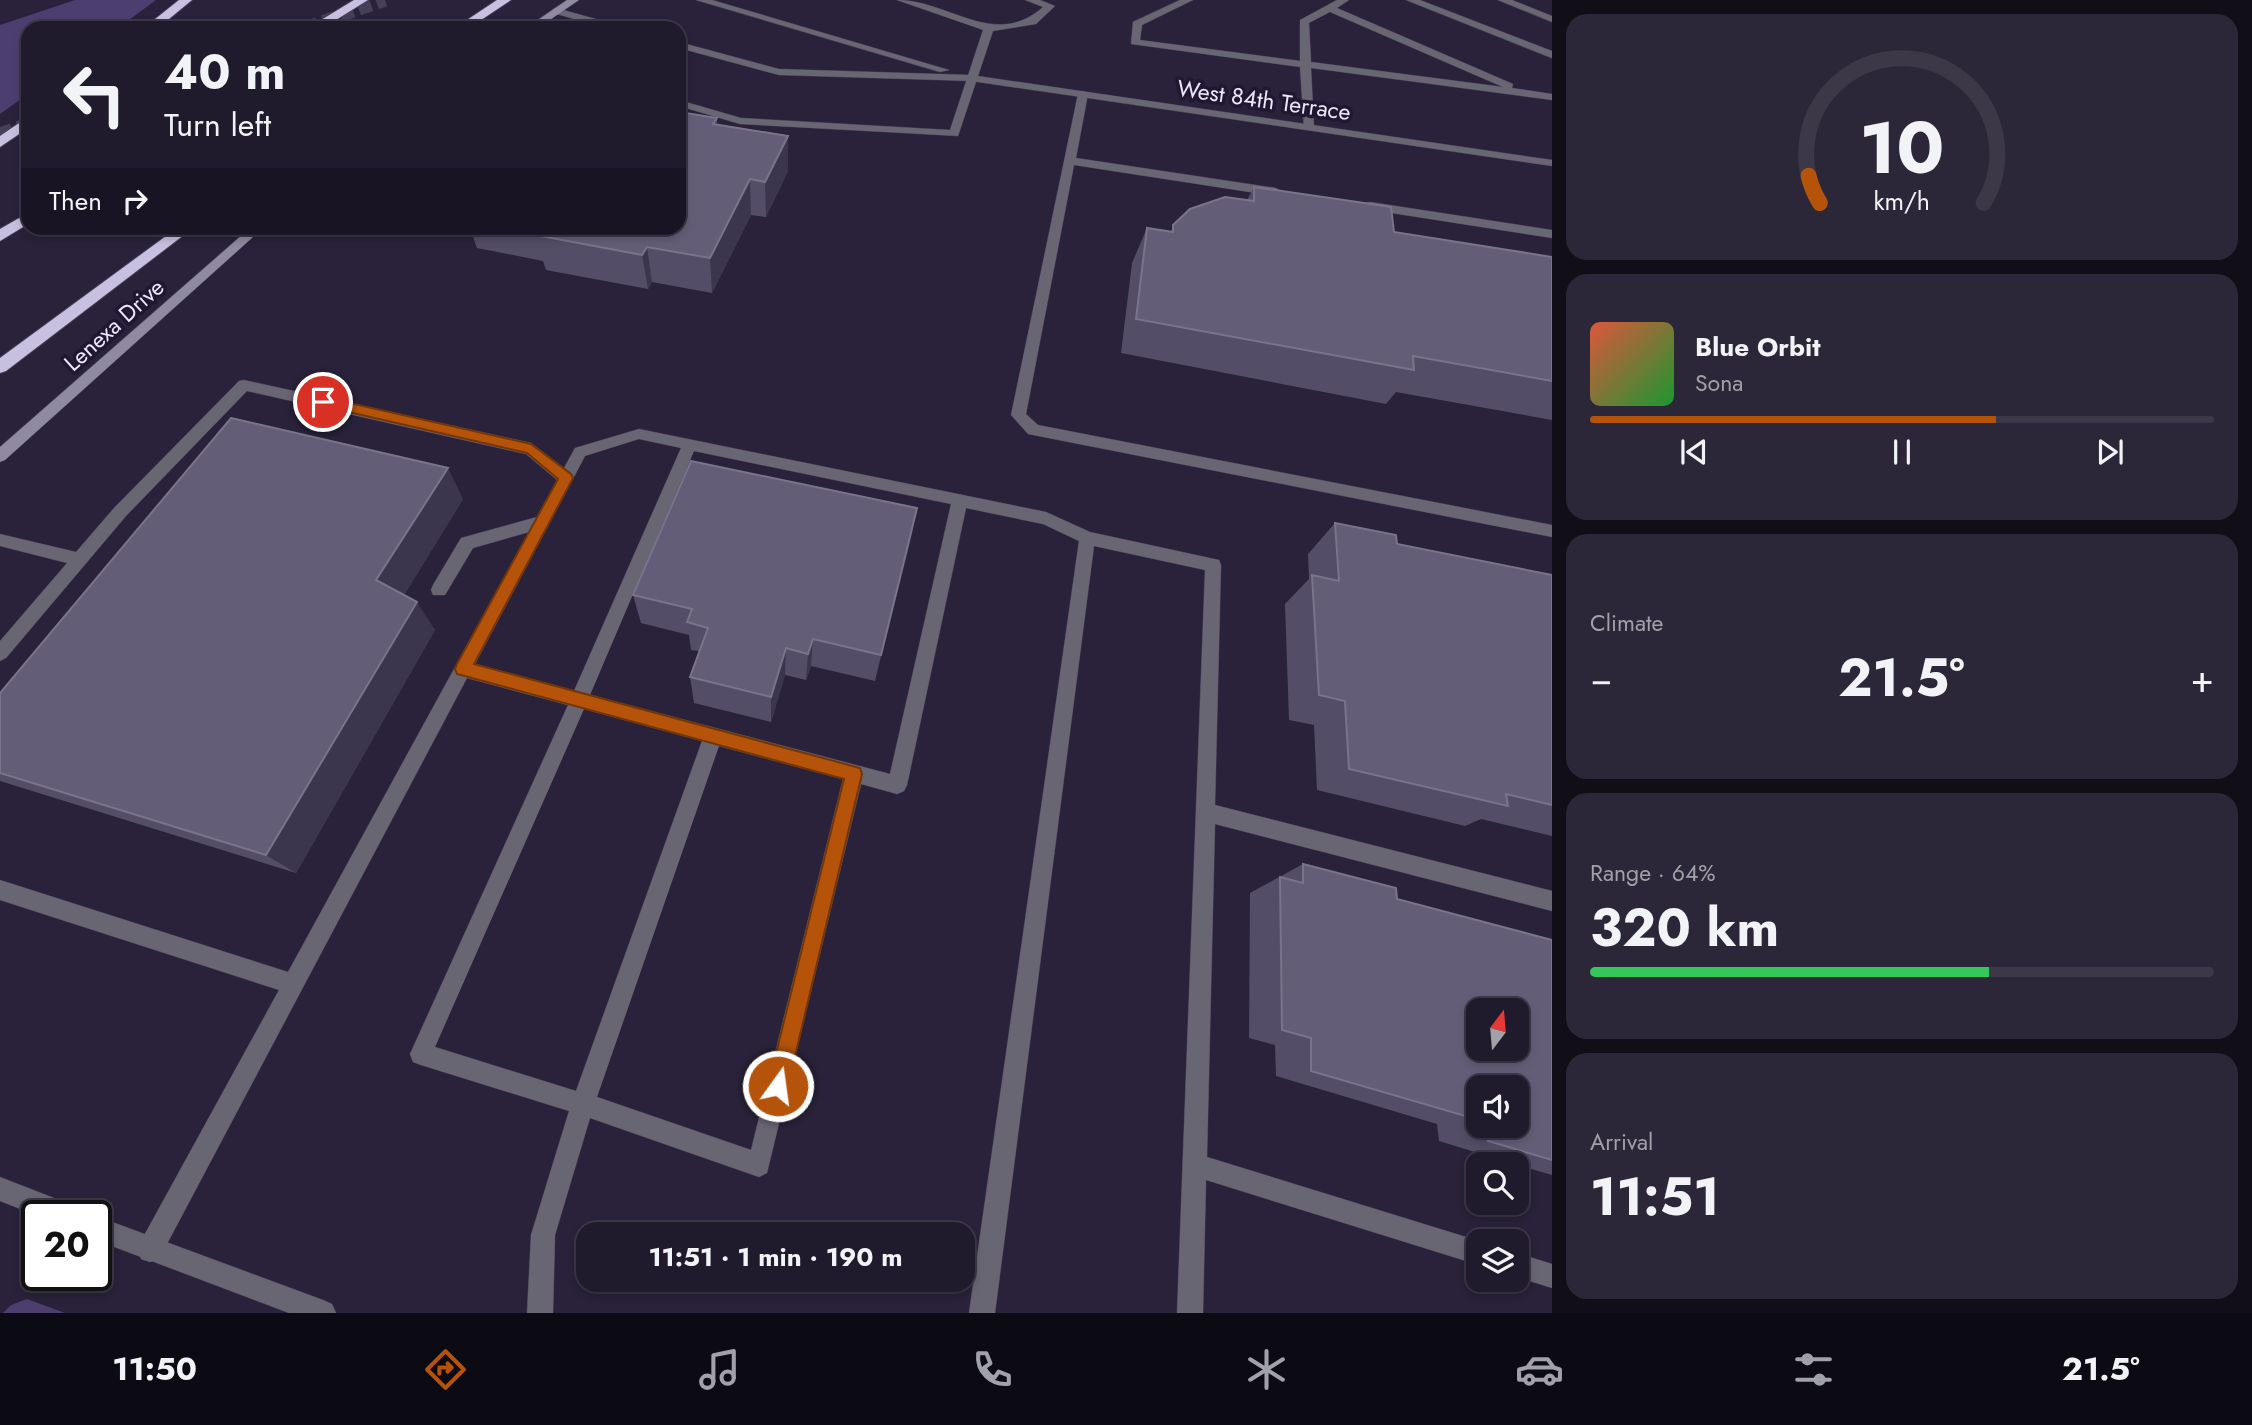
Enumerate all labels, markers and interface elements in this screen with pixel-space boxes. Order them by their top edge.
text: 40 m [164,37,286,107]
icon: left [49,49,140,140]
street label: West 84th Terrace [1175,71,1353,129]
text: 10 [1859,95,1945,200]
text: Turn left [164,102,271,148]
text: Then [49,182,102,220]
icon: right [116,182,154,220]
text: km/h [1874,183,1930,219]
street label: Lenexa Drive [56,271,172,379]
text: Blue Orbit [1695,328,1820,366]
text: Sona [1695,366,1743,400]
pin [293,372,353,432]
icon: arrive [304,383,342,421]
icon: previous [1675,433,1713,471]
icon: pause [1883,433,1921,471]
icon: next [2091,433,2129,471]
text: Climate [1590,606,1663,640]
text: 21.5° [1838,640,1965,716]
text: − [1590,651,1612,706]
text: + [2191,651,2214,706]
text: Range · 64% [1590,856,1716,890]
text: 320 km [1590,890,1779,966]
north arrow [1466,998,1530,1060]
map controls [1466,998,1529,1292]
position arrow [741,1049,815,1123]
button: sound [1466,1075,1529,1138]
text: Arrival [1590,1125,1653,1159]
button: search [1466,1152,1529,1215]
text: 11:51 [1590,1159,1720,1235]
speed limit sign: 20 [21,1200,112,1291]
button: layers [1466,1229,1529,1292]
text: 11:51 · 1 min · 190 m [648,1238,903,1276]
icon: directions [421,1345,470,1394]
icon: music [695,1345,744,1394]
icon: phone [968,1345,1017,1394]
icon: climate [1242,1345,1291,1394]
icon: car [1515,1345,1564,1394]
icon: filters [1789,1345,1838,1394]
text: 11:50 [112,1346,197,1392]
text: 21.5° [2062,1346,2140,1392]

